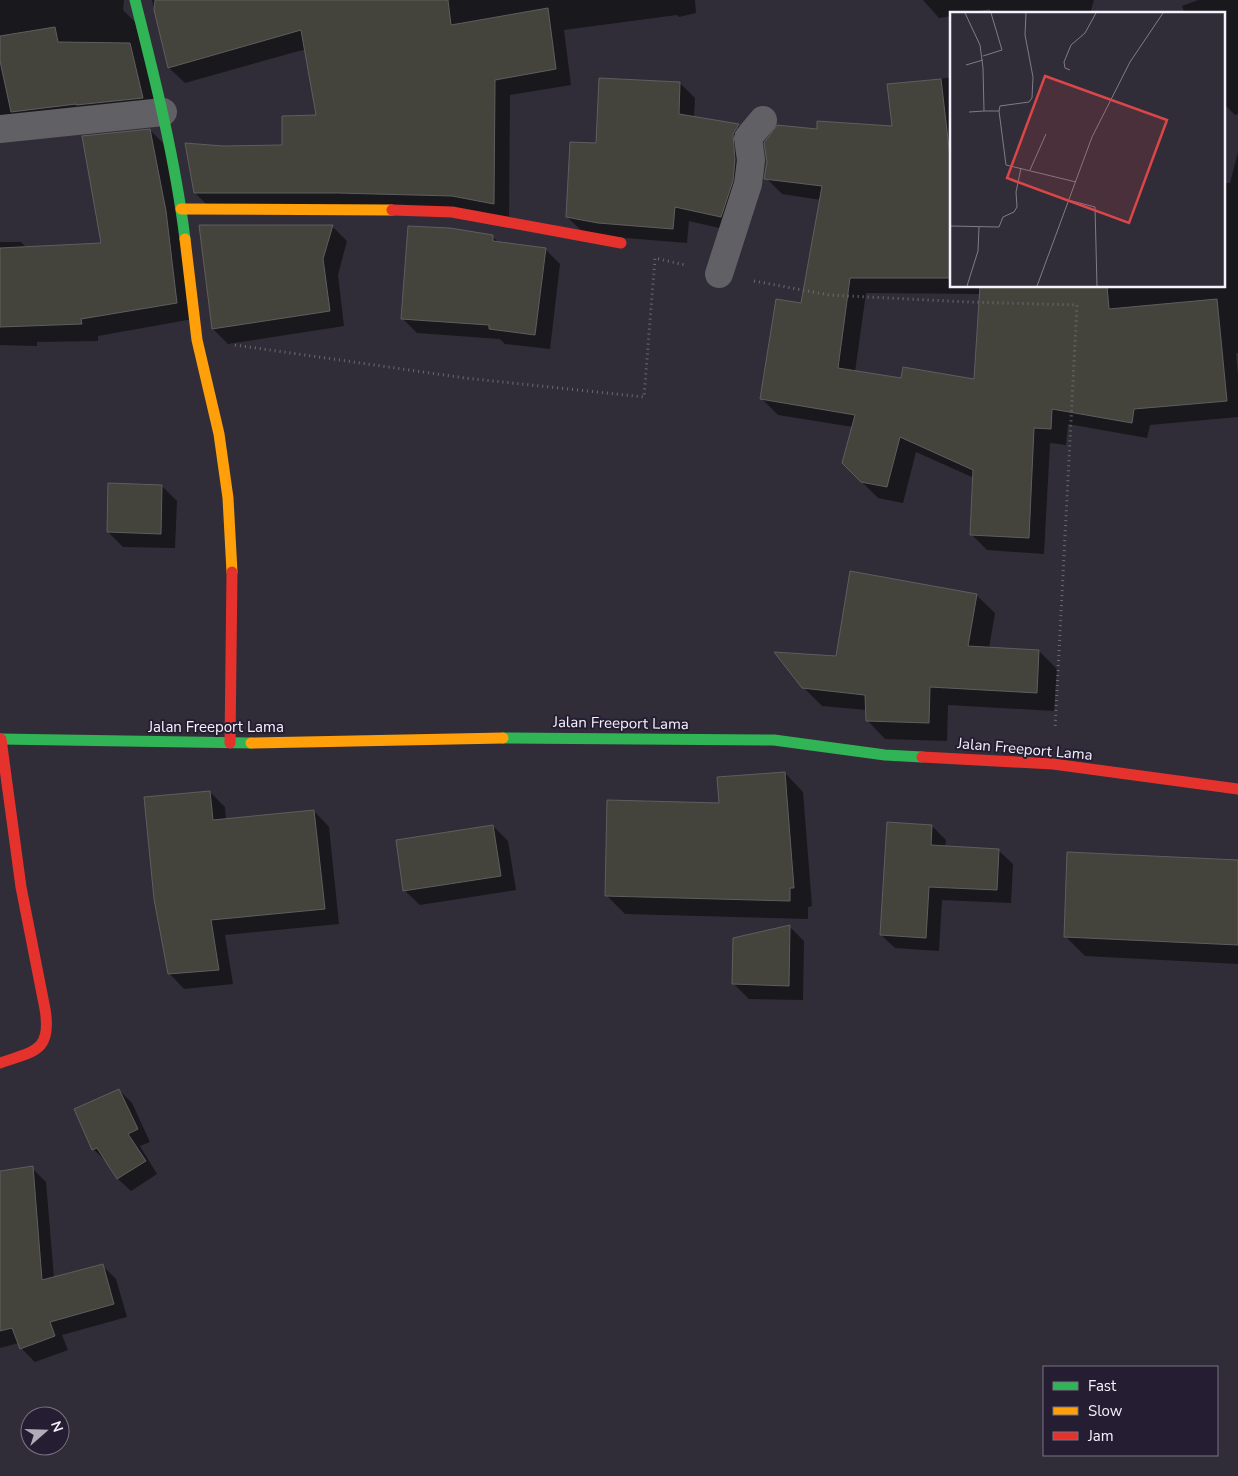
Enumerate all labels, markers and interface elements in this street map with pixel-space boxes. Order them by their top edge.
inset map [950,12,1226,288]
street label: Jalan Freeport Lama [552,712,689,734]
street label: Jalan Freeport Lama [147,717,284,737]
street label: Jalan Freeport Lama [956,733,1093,765]
legend [1043,1366,1218,1456]
text: Fast [1088,1376,1117,1396]
text: Slow [1088,1401,1123,1421]
north arrow [20,1406,70,1456]
text: N [46,1419,67,1435]
text: Jam [1087,1426,1114,1446]

